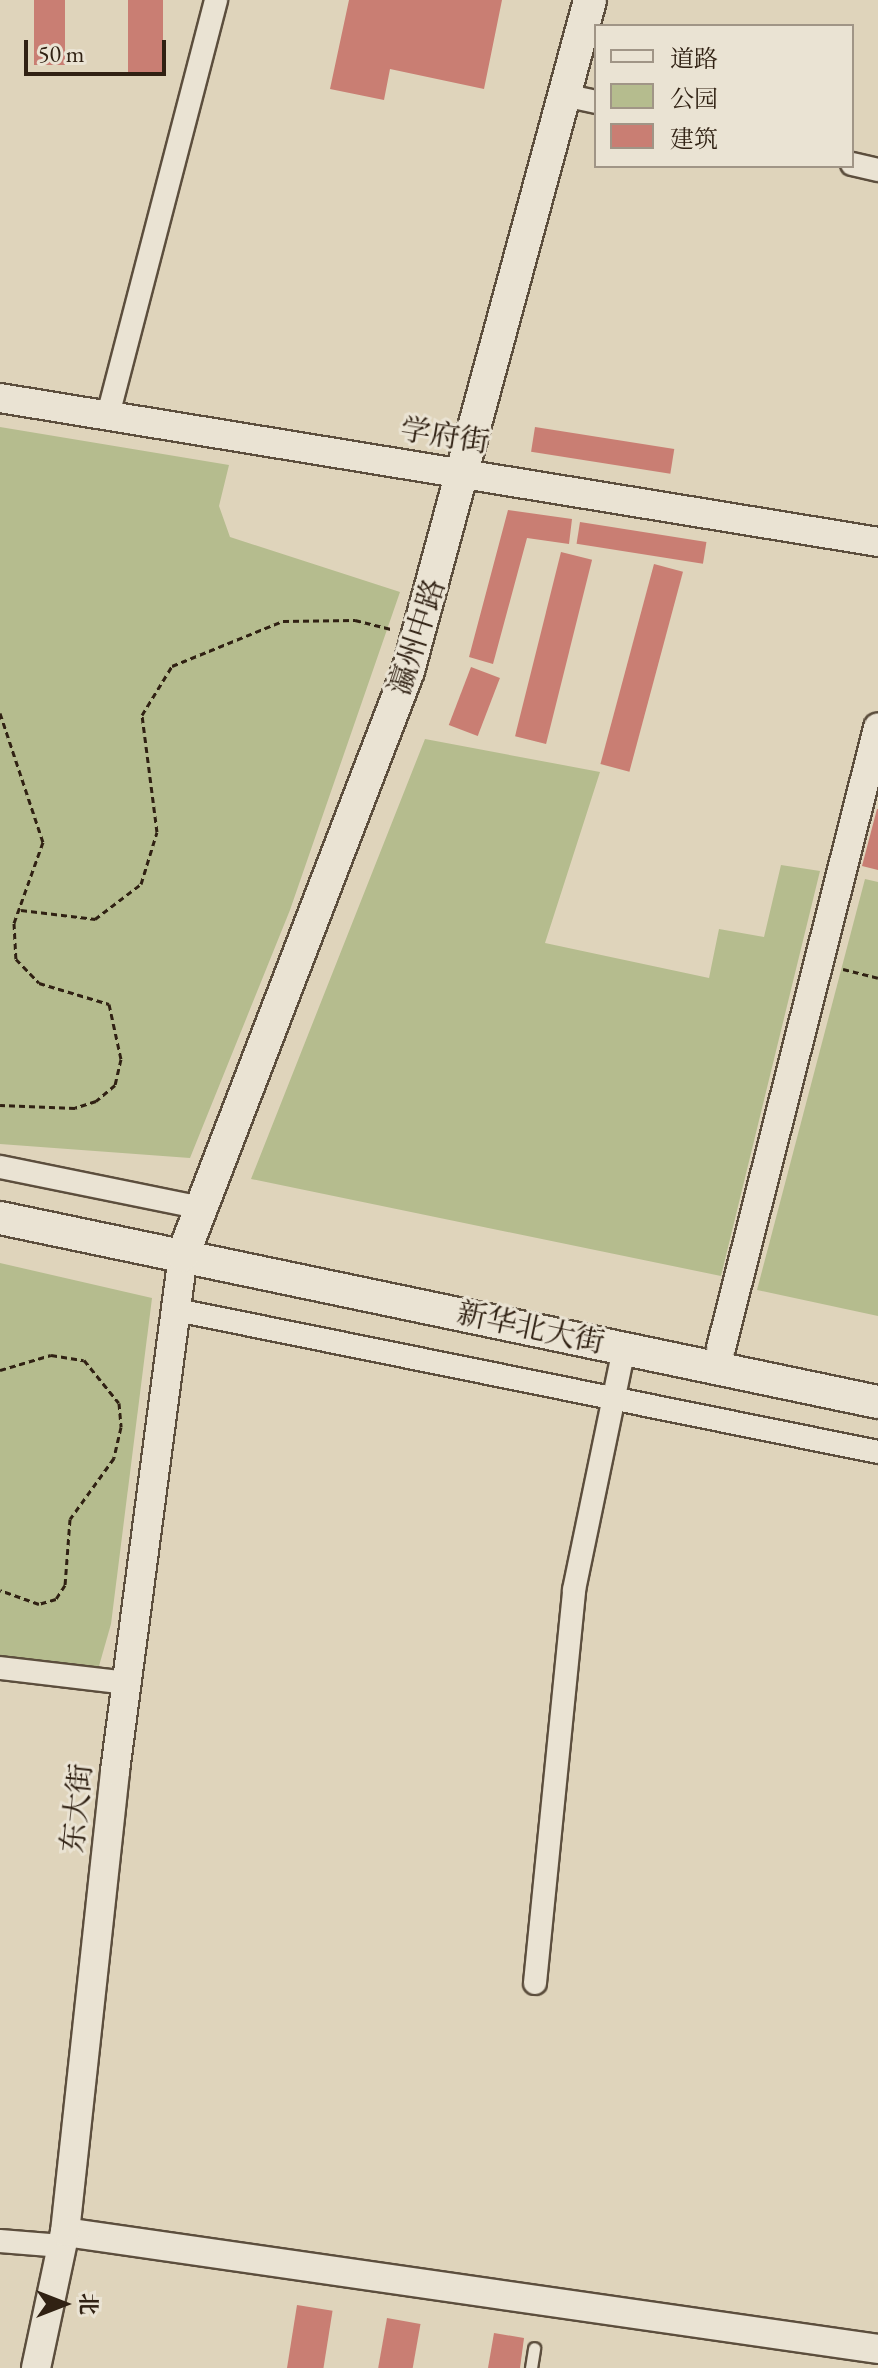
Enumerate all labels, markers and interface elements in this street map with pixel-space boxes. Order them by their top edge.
scale bar [28,24,170,74]
legend [594,24,854,168]
text: 50 m [38,38,85,69]
text: 道路 [670,43,718,74]
text: 公园 [670,83,718,114]
text: 建筑 [670,123,718,154]
street label: 学府街 [398,411,492,461]
street label: 瀛州中路 [381,574,453,700]
street label: 新华北大街 [454,1295,608,1361]
street label: 东大街 [54,1761,100,1855]
north arrow [24,2264,104,2344]
text: 北 [74,2293,103,2315]

